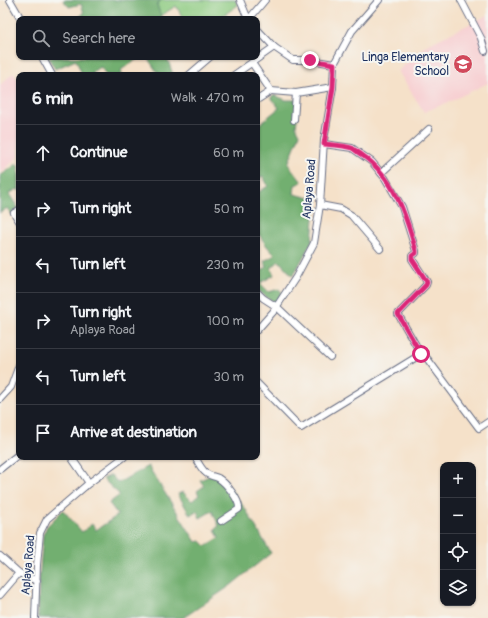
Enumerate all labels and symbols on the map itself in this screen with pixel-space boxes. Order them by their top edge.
place label: Linga Elementary School [361,50,449,79]
route end [301,51,319,69]
school or university icon: Linga Elementary School [452,53,474,75]
street label: Aplaya Road [299,158,320,220]
route start [412,345,430,363]
street label: Aplaya Road [18,534,39,596]

